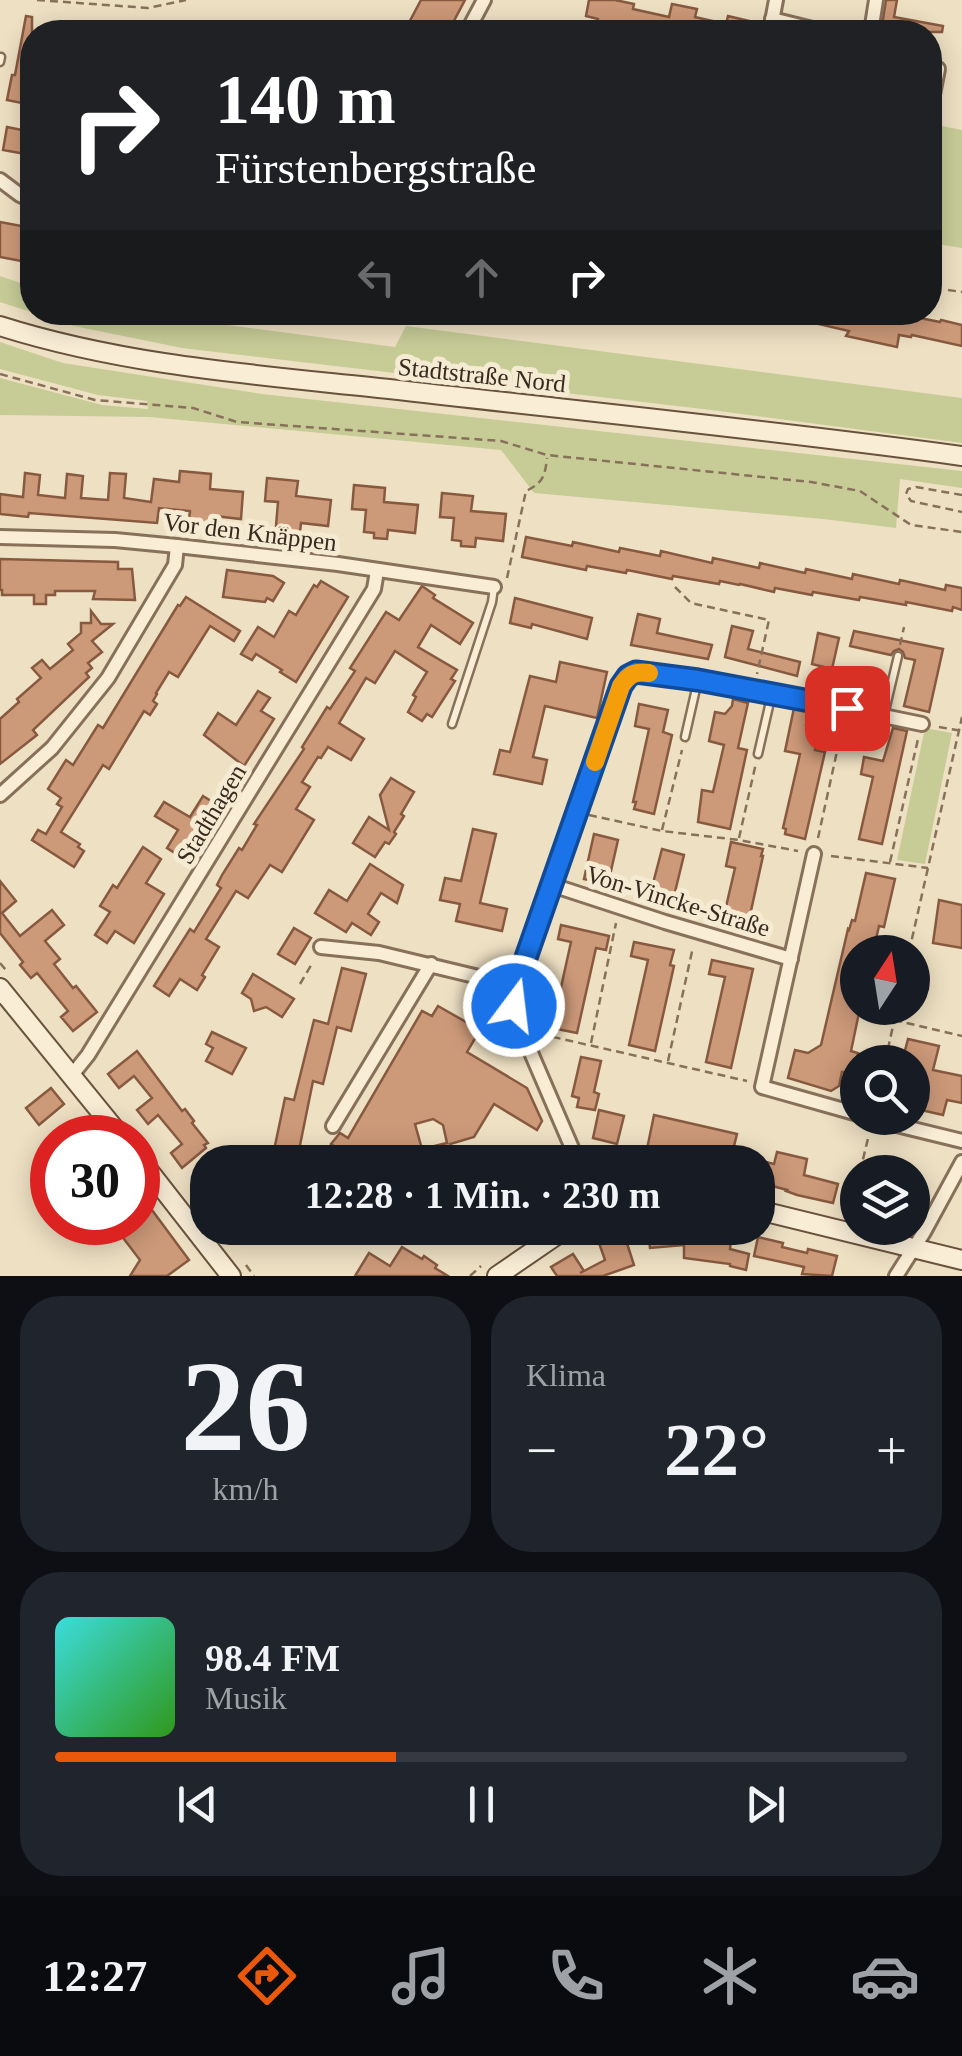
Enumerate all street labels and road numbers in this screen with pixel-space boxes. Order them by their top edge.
street label: Stadtstraße Nord [397,353,568,397]
street label: Vor den Knäppen [162,508,339,556]
street label: Stadthagen [171,759,251,869]
street label: Von-Vincke-Straße [583,860,773,942]

